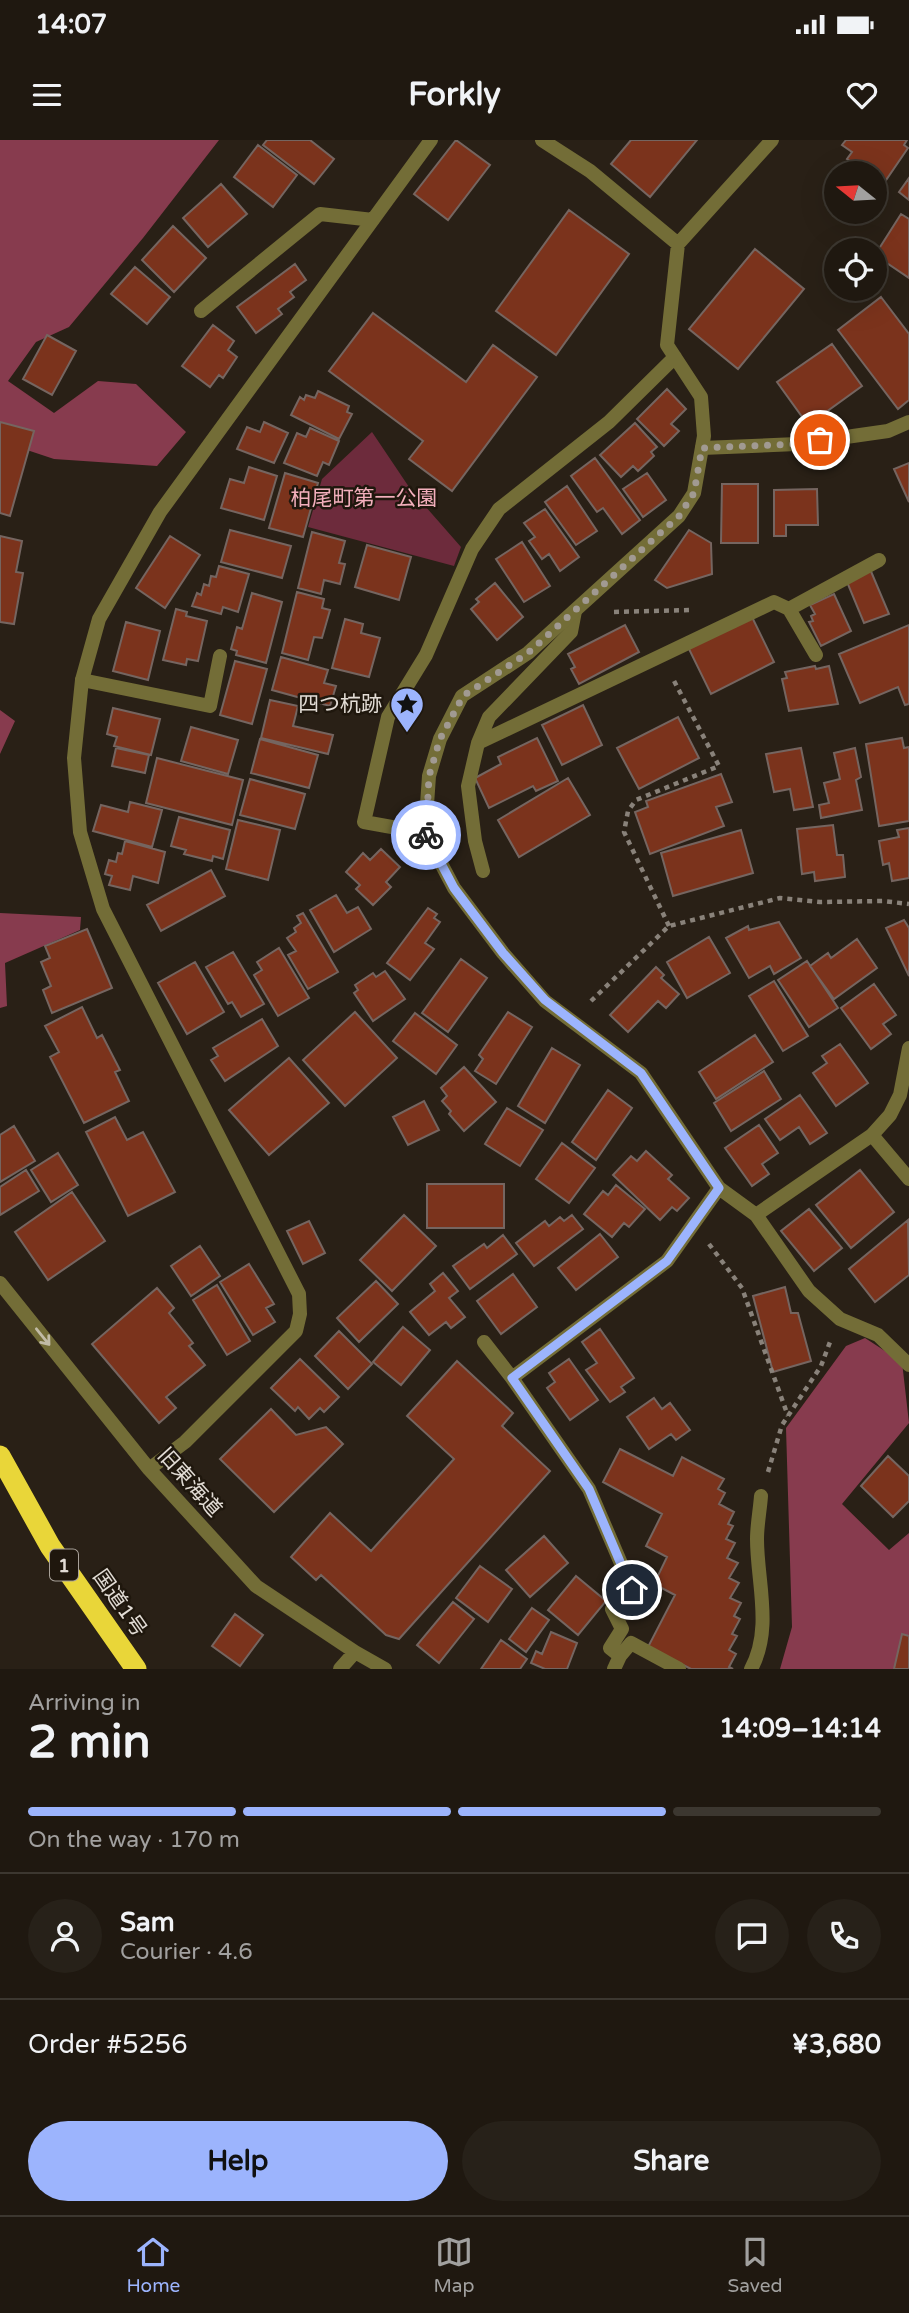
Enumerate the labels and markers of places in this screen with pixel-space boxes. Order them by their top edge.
pin [790,410,850,470]
place icon: 四つ杭跡 [388,685,426,734]
place label: 四つ杭跡 [298,692,382,717]
pin [602,1560,662,1620]

